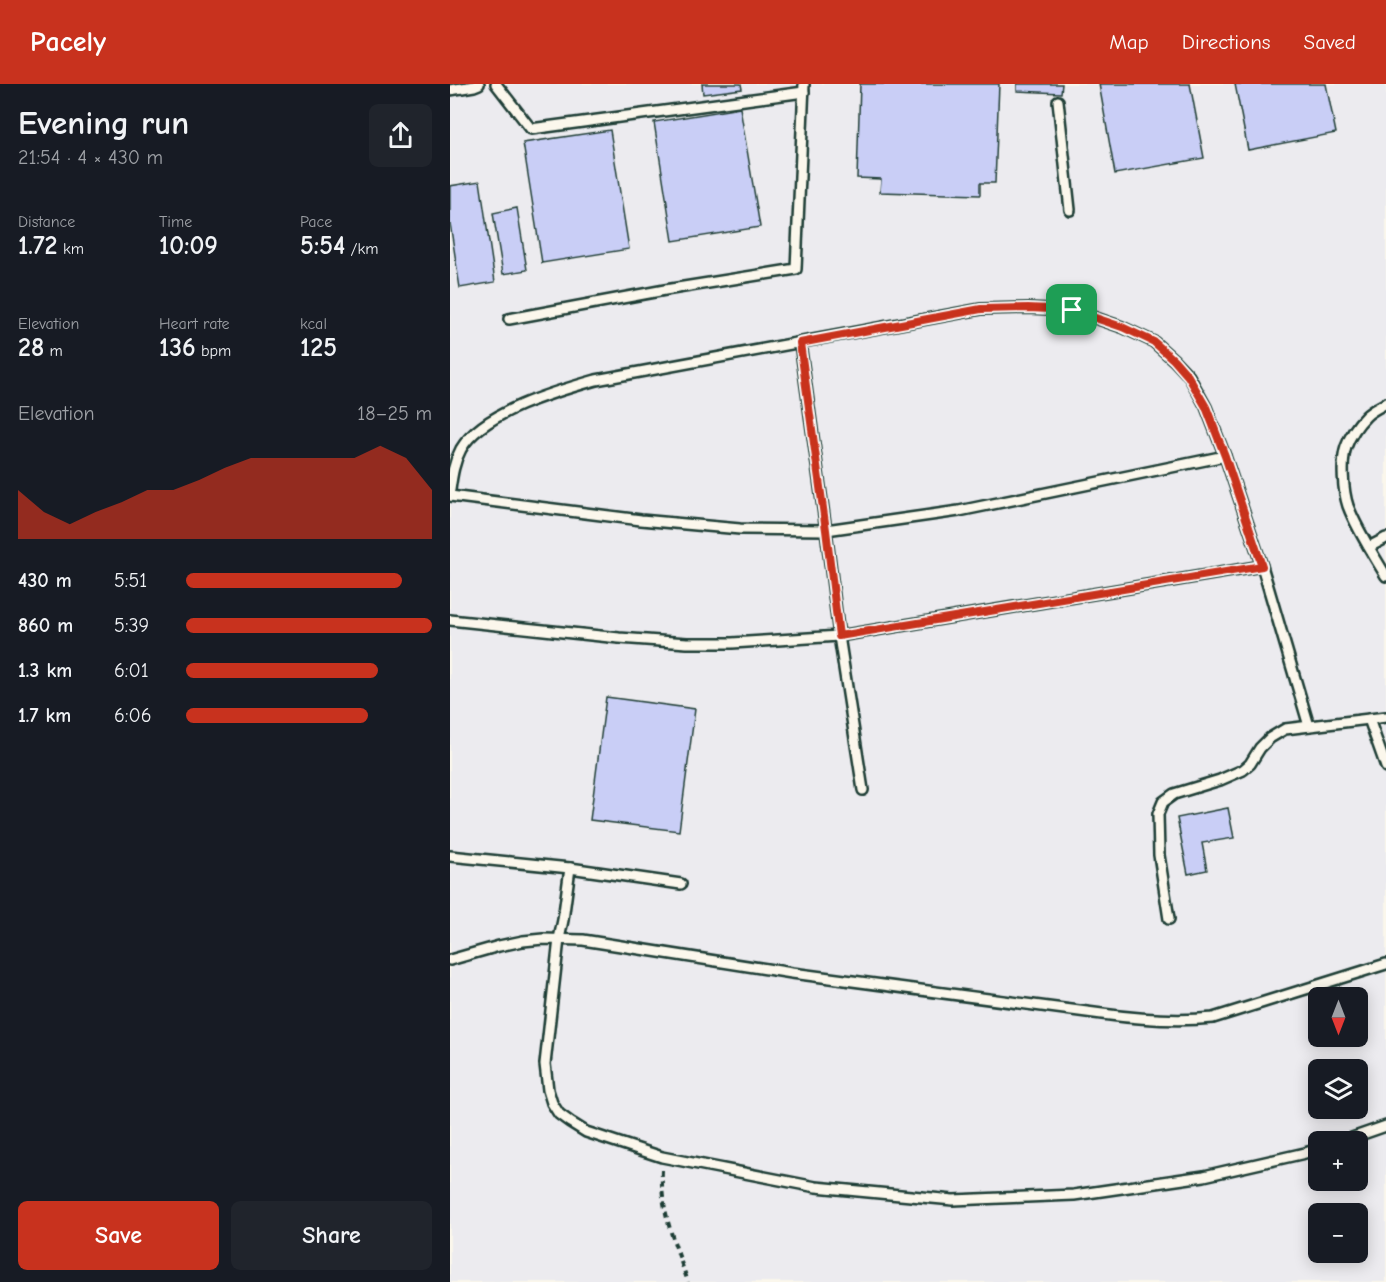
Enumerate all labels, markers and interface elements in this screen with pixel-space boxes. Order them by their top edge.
text: Pacely [30,26,106,58]
text: Map [1109,30,1149,54]
text: Directions [1182,30,1271,54]
text: Saved [1304,30,1356,54]
text: Evening run [18,104,189,142]
button: share [369,104,432,167]
text: 21:54 · 4 × 430 m [18,146,163,169]
text: Distance [18,213,75,231]
text: Time [159,213,192,231]
text: Pace [300,213,332,231]
text: 1.72 [18,231,58,261]
text: 10:09 [159,231,218,261]
text: 5:54 [300,231,345,261]
text: km [58,240,84,258]
text: /km [345,240,379,258]
pin [1046,284,1097,335]
icon: arrive [1055,293,1088,326]
text: Elevation [18,315,79,333]
text: Heart rate [159,315,230,333]
text: kcal [300,315,327,333]
text: 28 [18,333,44,363]
text: 136 [159,333,196,363]
text: 125 [300,333,337,363]
text: m [44,342,63,360]
text: bpm [196,342,231,360]
text: Elevation [18,402,95,425]
text: 18–25 m [357,402,432,425]
text: 430 m [18,569,72,592]
text: 5:51 [114,569,147,592]
text: 860 m [18,614,73,637]
text: 5:39 [114,614,149,637]
text: 1.3 km [18,659,72,682]
text: 6:01 [114,659,149,682]
text: 1.7 km [18,704,71,727]
text: 6:06 [114,704,151,727]
north arrow [1308,987,1368,1047]
map controls [1308,987,1368,1263]
button: layers [1308,1059,1368,1119]
button: + [1308,1131,1368,1191]
button: Save [18,1201,219,1270]
button: Share [231,1201,432,1270]
button: − [1308,1203,1368,1263]

